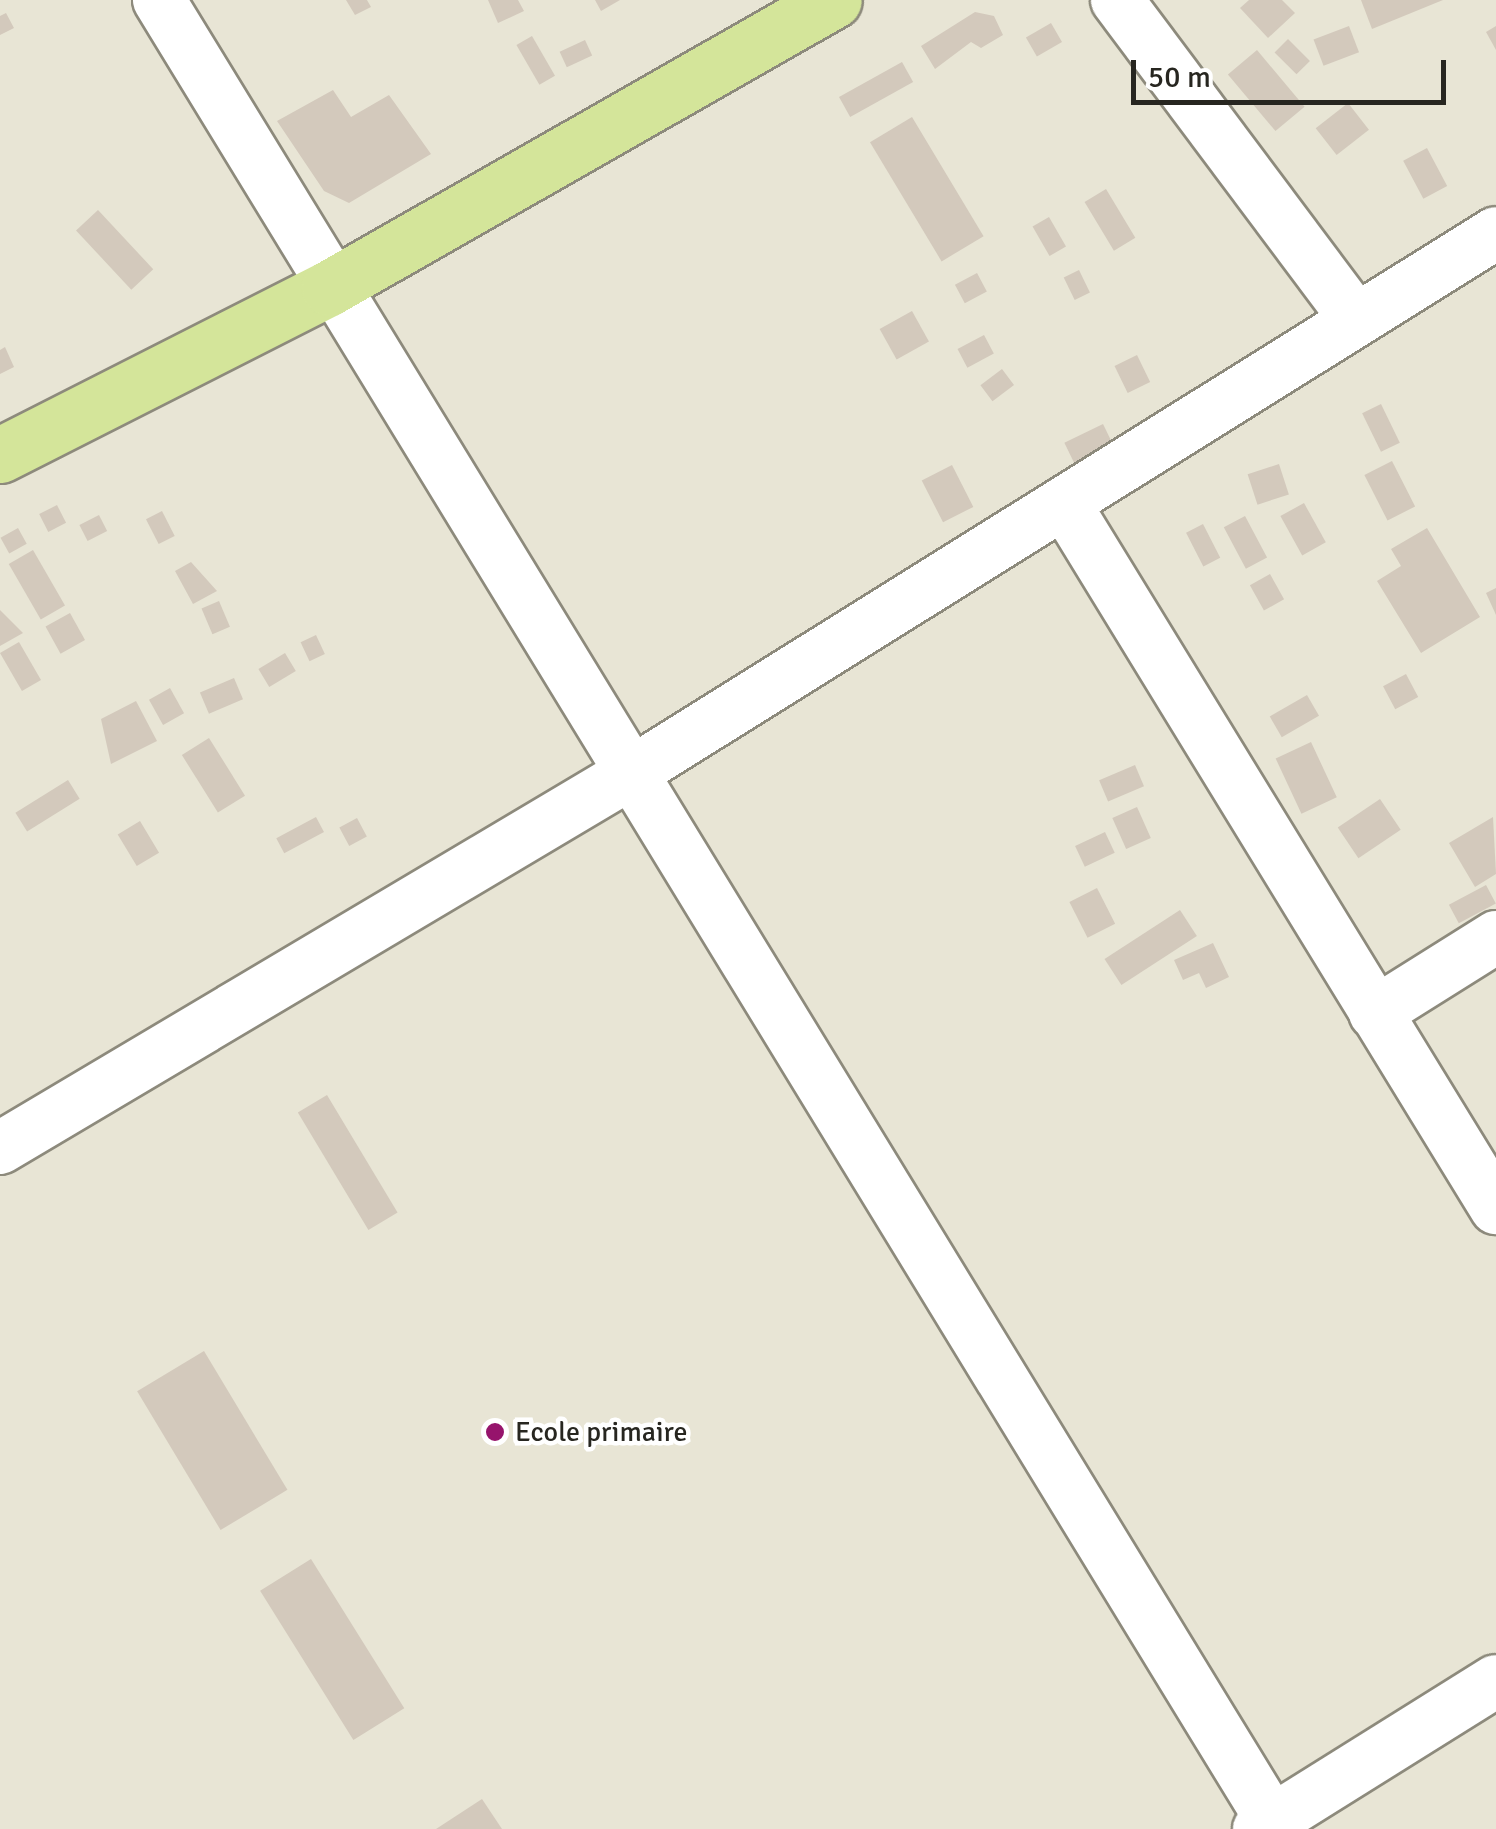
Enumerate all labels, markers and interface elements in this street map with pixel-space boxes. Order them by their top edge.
scale bar [1136,40,1451,102]
text: 50 m [1148,59,1211,96]
place label: Ecole primaire [515,1415,687,1449]
marker: Ecole primaire [484,1421,506,1443]

